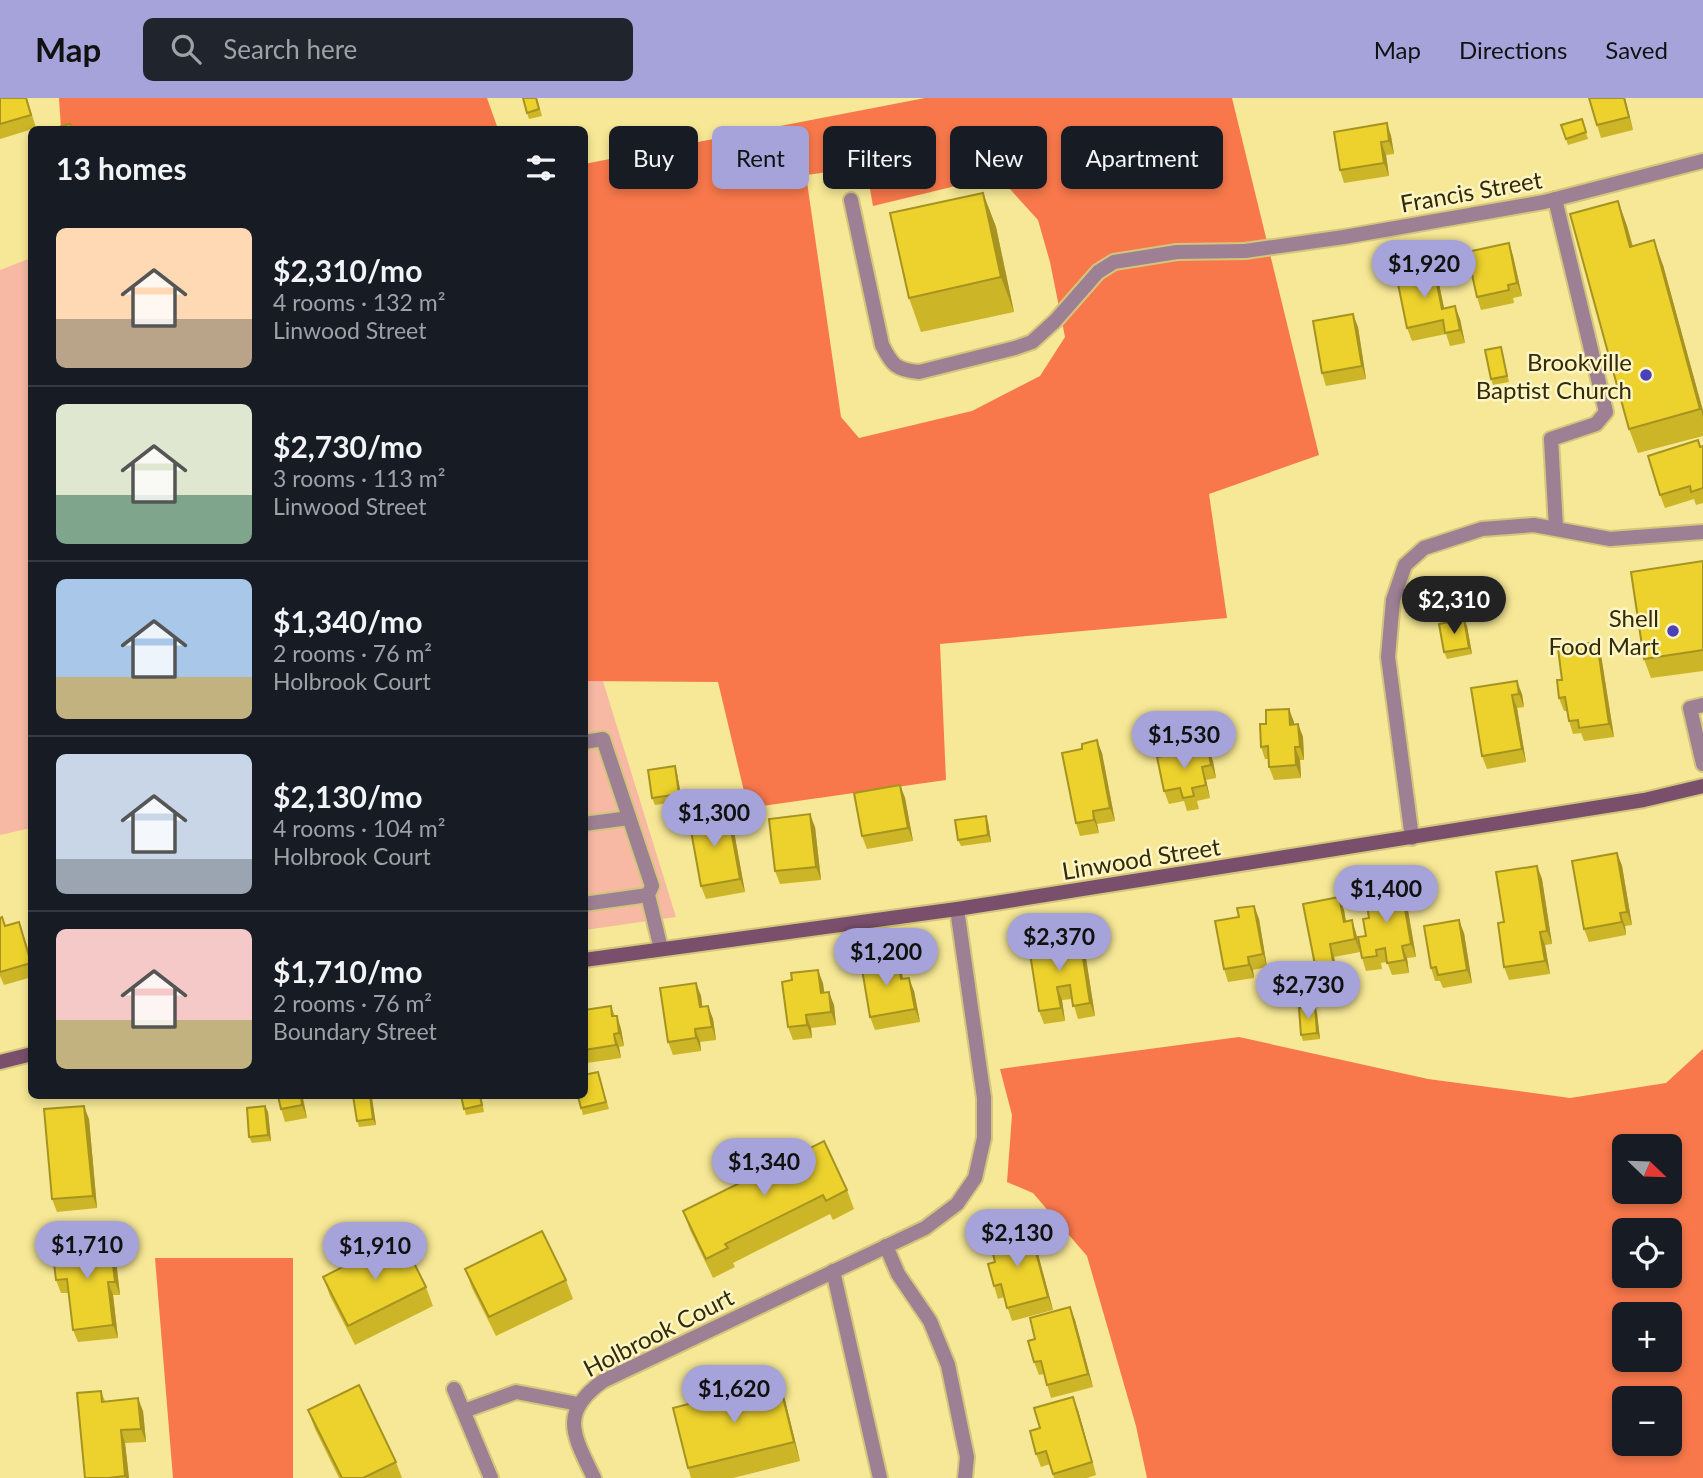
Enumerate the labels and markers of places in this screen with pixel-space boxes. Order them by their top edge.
pin: $1,920 [1367,240,1481,300]
place label: Brookville Baptist Church [1476,347,1632,404]
marker: Brookville Baptist Church [1638,367,1654,383]
pin: $2,310 [1397,576,1511,636]
place label: Shell Food Mart [1548,603,1659,660]
marker: Shell Food Mart [1665,623,1681,639]
pin: $1,530 [1127,712,1241,771]
pin: $1,300 [657,790,771,849]
pin: $1,400 [1329,866,1443,925]
pin: $2,370 [1002,914,1116,973]
pin: $1,200 [829,928,943,988]
pin: $2,730 [1251,962,1365,1021]
pin: $1,340 [707,1138,821,1198]
pin: $2,130 [960,1210,1074,1269]
pin: $1,710 [30,1222,144,1281]
pin: $1,910 [318,1222,432,1282]
pin: $1,620 [677,1366,791,1425]

